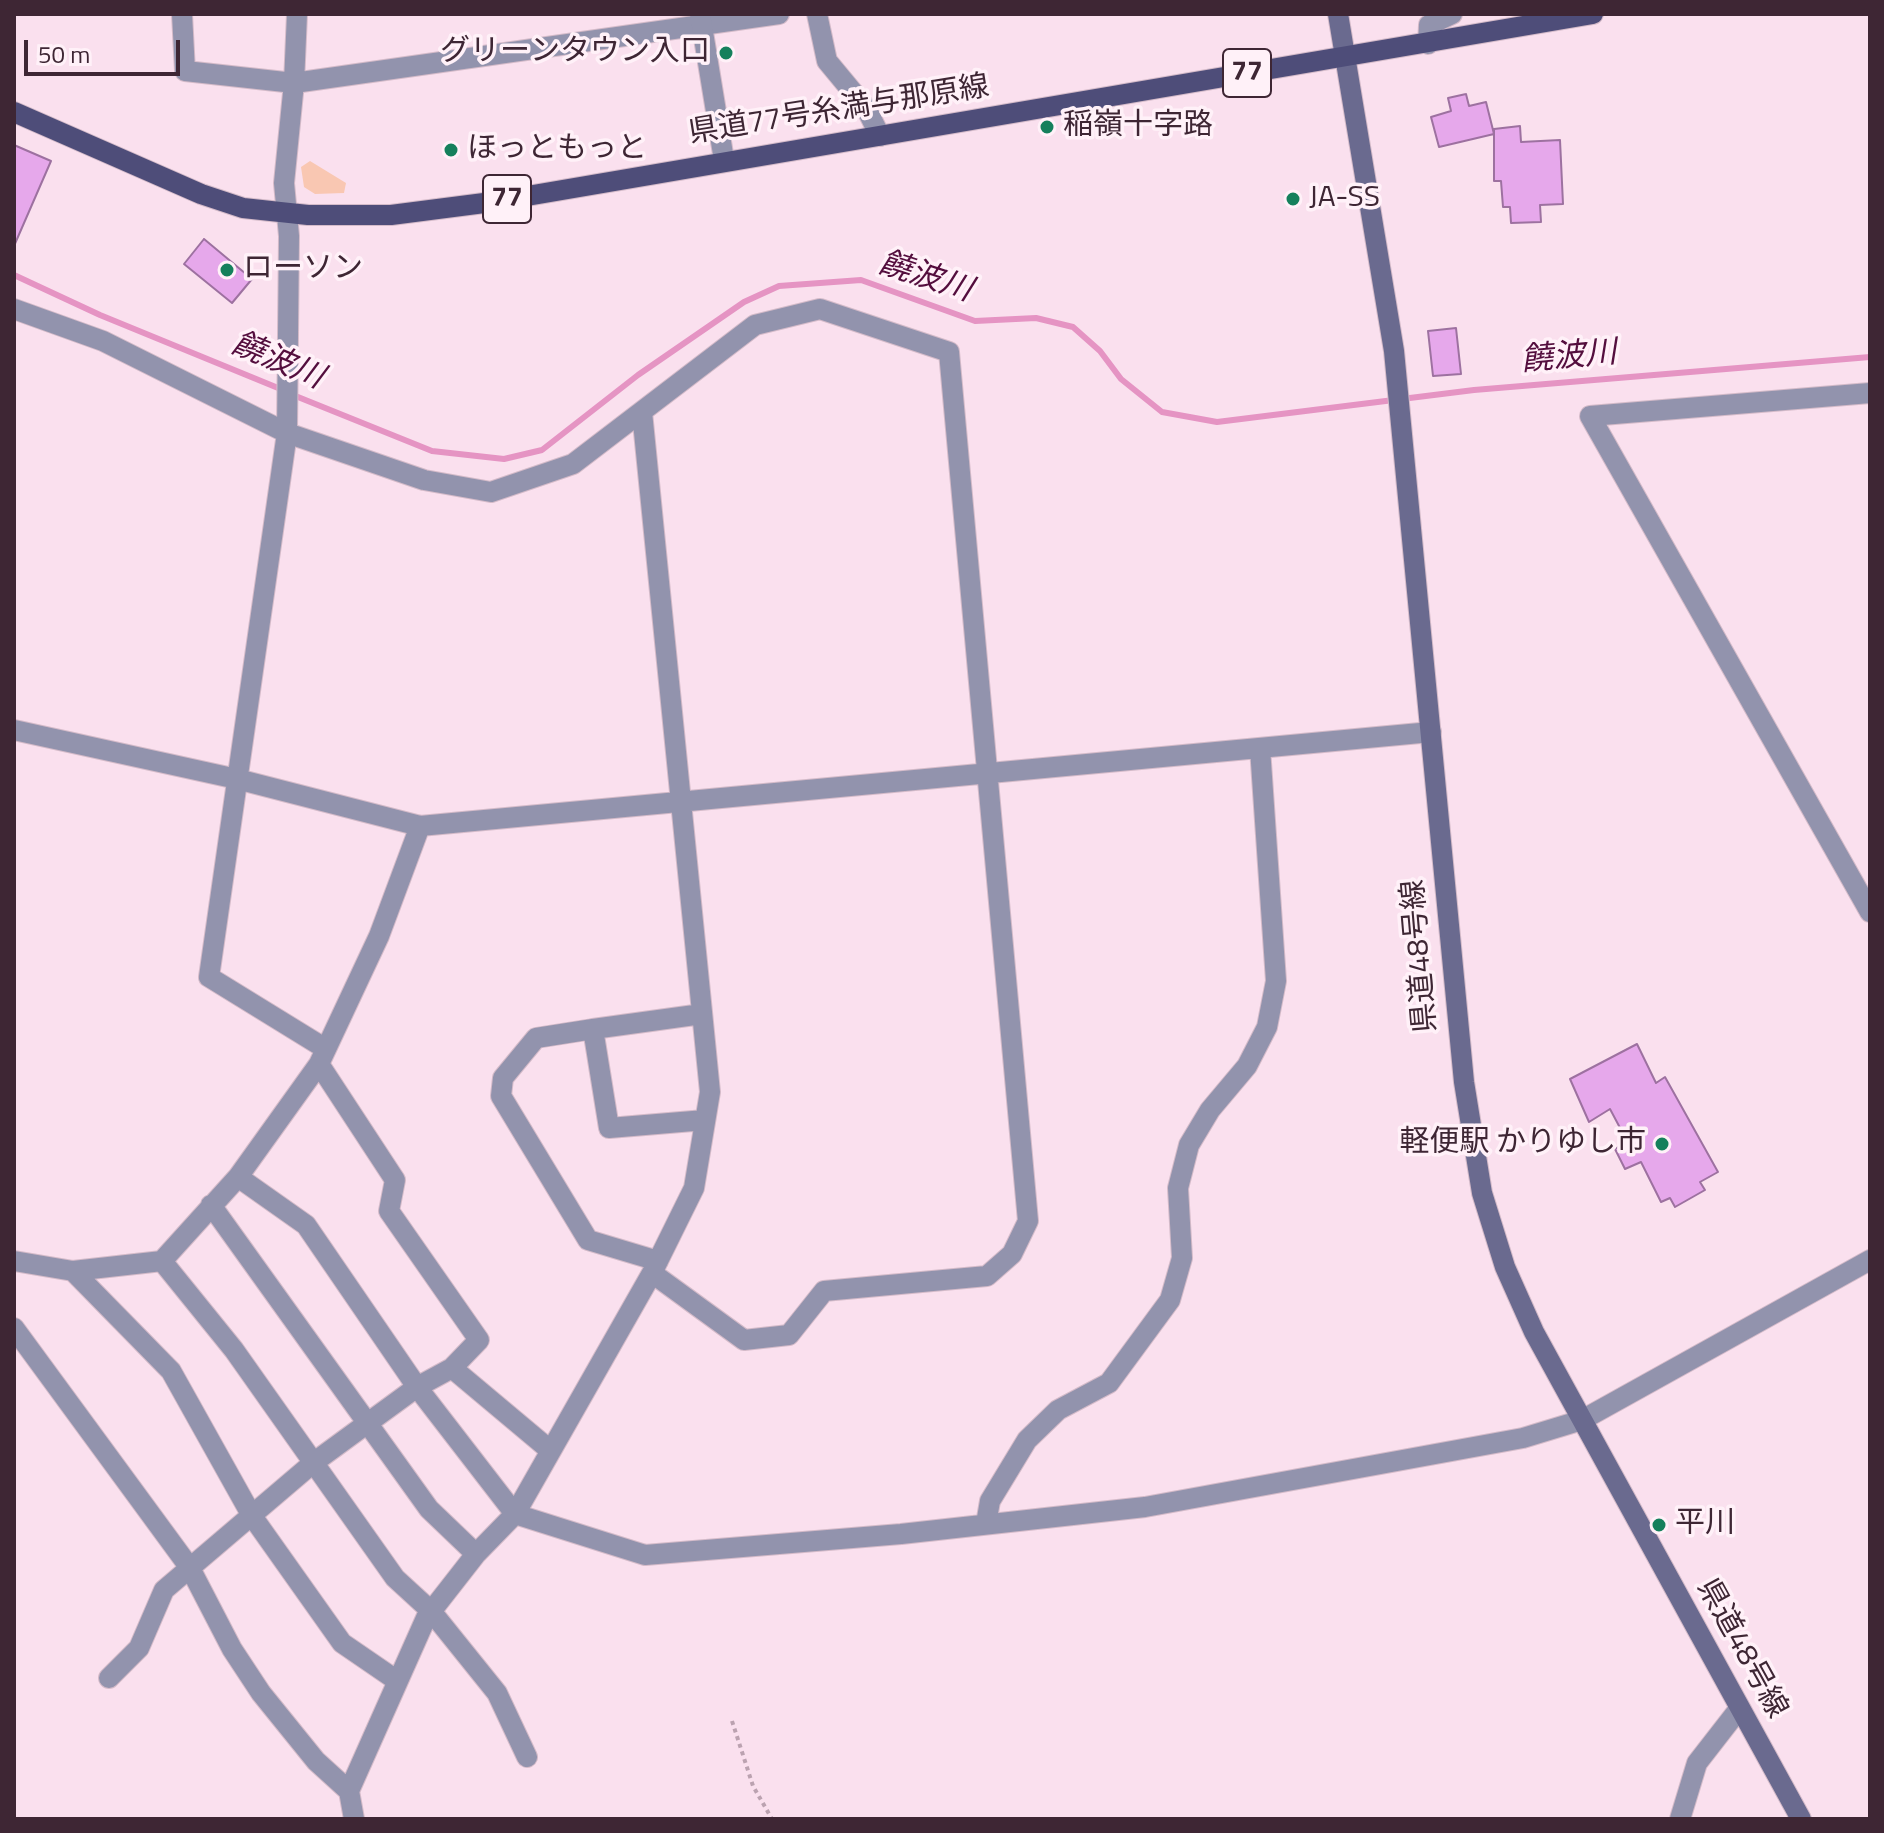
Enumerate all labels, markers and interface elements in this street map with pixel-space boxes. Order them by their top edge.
scale bar [28,24,184,74]
place label: グリーンタウン入口 [440,35,710,71]
text: 50 m [38,36,90,72]
marker: グリーンタウン入口 [717,44,735,62]
road number: 77 [1223,49,1271,97]
street label: 県道77号糸満与那原線 [686,69,992,153]
place label: 稲嶺十字路 [1063,109,1213,145]
marker: 稲嶺十字路 [1038,118,1056,136]
place label: ほっともっと [467,132,647,168]
marker: ほっともっと [442,141,460,159]
road number: 77 [483,175,531,223]
place label: JA-SS [1309,181,1380,217]
marker: JA-SS [1284,190,1302,208]
water label: 饒波川 [873,245,977,311]
place label: ローソン [243,252,363,288]
marker: ローソン [218,261,236,279]
water label: 饒波川 [225,326,329,398]
water label: 饒波川 [1520,335,1618,381]
street label: 県道48号線 [1396,878,1446,1034]
place label: 軽便駅 かりゆし市 [1399,1126,1646,1162]
marker: 軽便駅 かりゆし市 [1653,1135,1671,1153]
place label: 平川 [1675,1507,1735,1543]
marker: 平川 [1650,1516,1668,1534]
street label: 県道48号線 [1688,1573,1794,1725]

